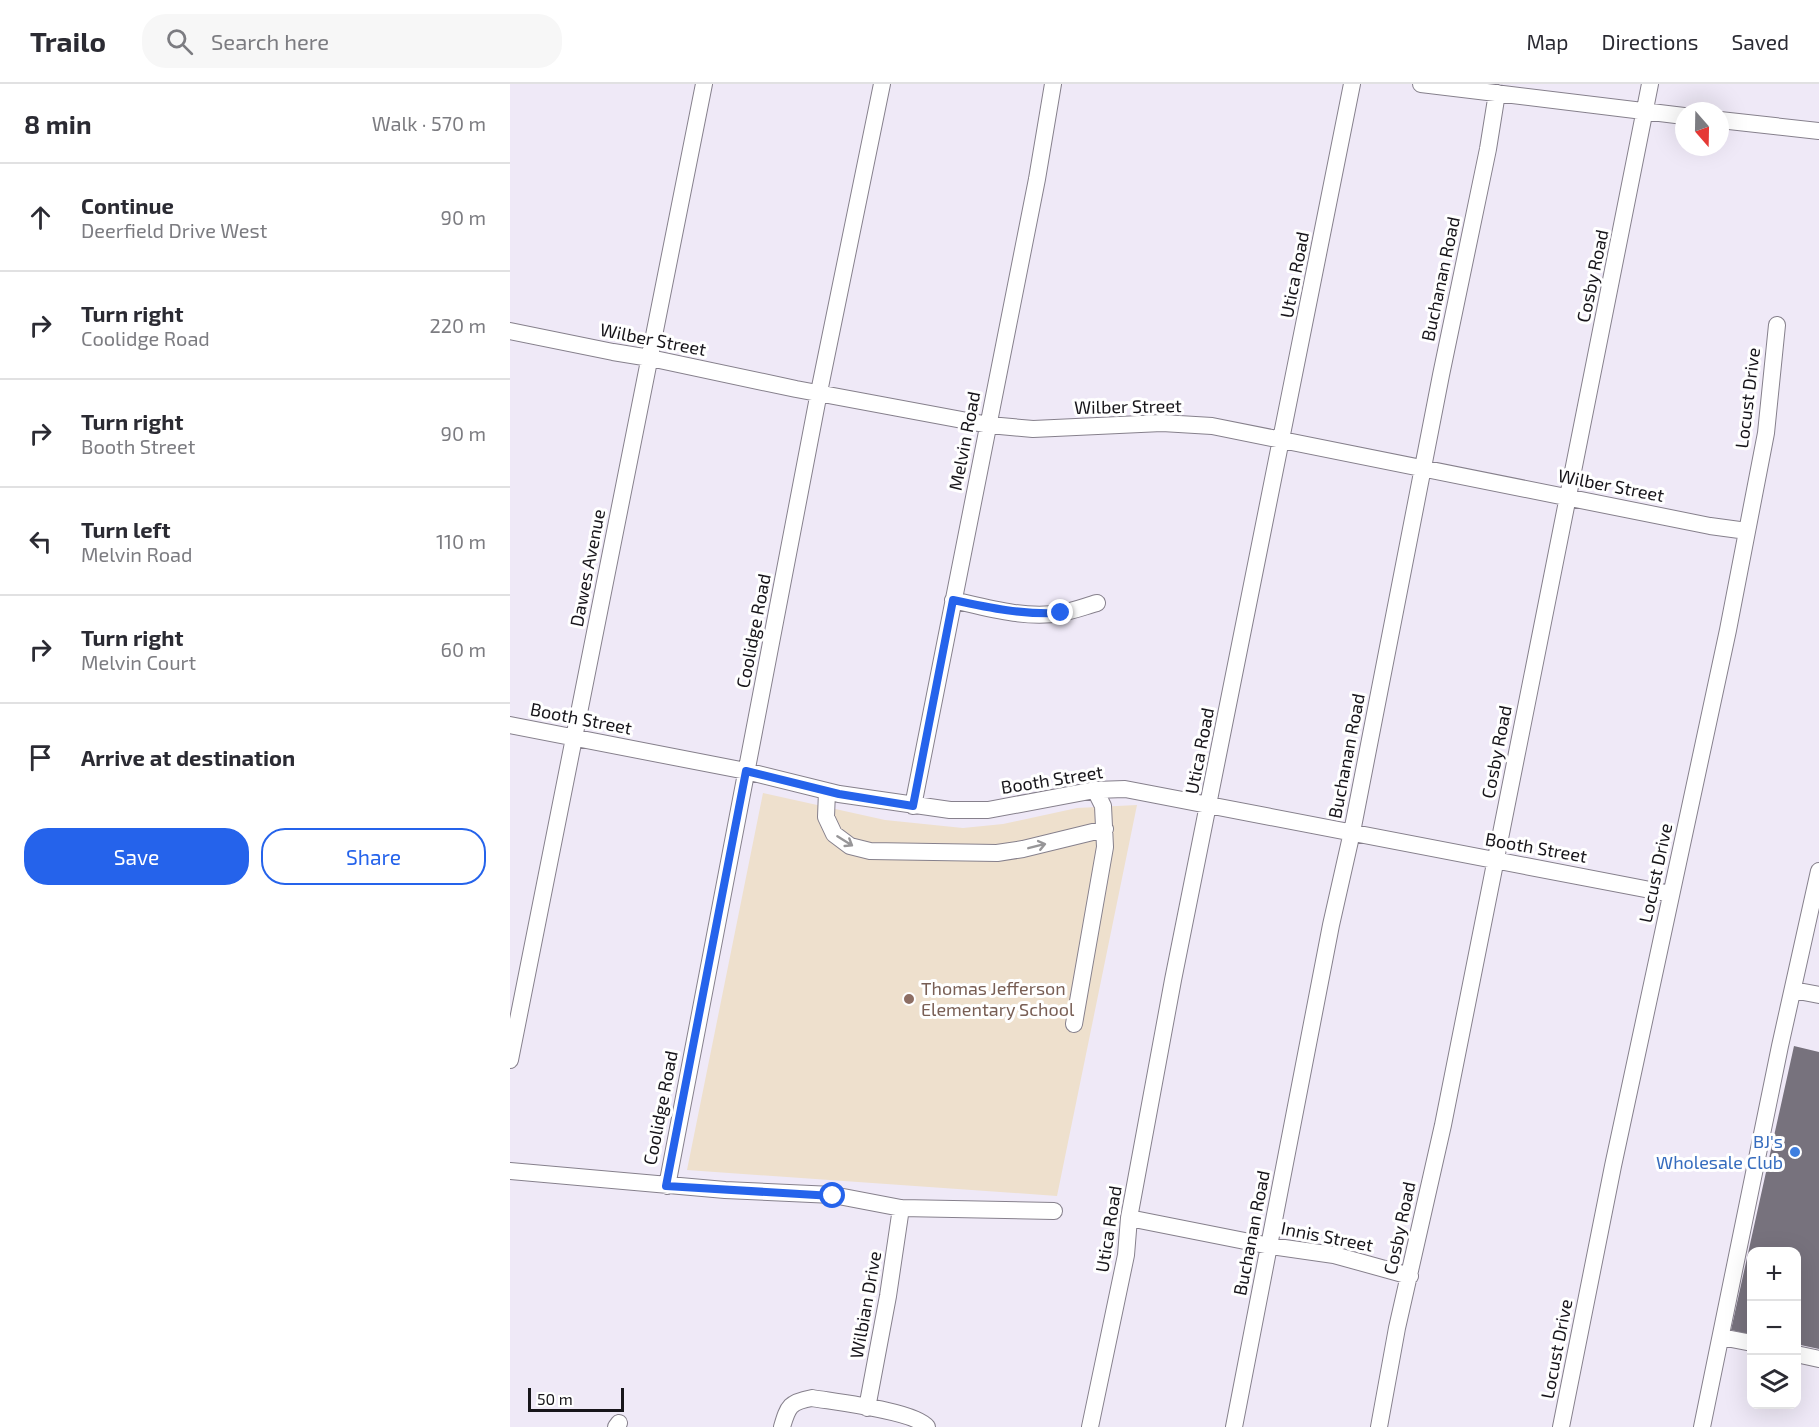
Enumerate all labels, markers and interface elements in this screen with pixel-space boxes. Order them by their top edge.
search box [142,14,562,68]
text: Trailo [30,24,106,58]
icon: search [163,25,196,58]
text: Search here [211,28,329,54]
text: Map [1526,29,1569,54]
text: Directions [1602,29,1698,54]
text: Saved [1731,29,1789,54]
north arrow [1675,102,1729,156]
text: 8 min [24,108,92,139]
text: Walk · 570 m [372,111,486,135]
text: Continue [81,192,174,218]
icon: ahead [24,201,57,234]
text: 90 m [441,205,486,229]
street label: Buchanan Road [1416,214,1464,343]
text: Deerfield Drive West [81,218,267,242]
street label: Cosby Road [1571,227,1613,324]
street label: Utica Road [1275,230,1313,320]
text: Turn right [81,300,183,326]
icon: right [24,309,57,342]
text: 220 m [429,313,486,337]
street label: Wilber Street [598,318,708,360]
text: Coolidge Road [81,326,210,350]
street label: Locust Drive [1730,346,1764,449]
street label: Melvin Road [944,389,984,492]
street label: Wilber Street [1074,394,1182,418]
text: Turn right [81,408,183,434]
icon: right [24,417,57,450]
text: 90 m [441,421,486,445]
text: Booth Street [81,434,195,458]
street label: Wilber Street [1556,464,1666,506]
street label: Dawes Avenue [565,507,609,628]
text: Turn left [81,516,170,542]
icon: left [24,525,57,558]
text: 110 m [436,529,486,553]
text: Melvin Road [81,542,192,566]
street label: Coolidge Road [731,572,775,690]
route end [1047,599,1073,625]
text: Turn right [81,624,183,650]
icon: right [24,633,57,666]
text: 60 m [441,637,486,661]
text: Melvin Court [81,650,196,674]
street label: Buchanan Road [1323,691,1369,820]
street label: Booth Street [529,697,634,739]
street label: Cosby Road [1476,703,1516,800]
street label: Utica Road [1180,706,1218,796]
icon: arrive [24,741,57,774]
text: Arrive at destination [81,744,295,770]
street label: Booth Street [999,760,1105,798]
street label: Locust Drive [1634,821,1676,925]
street label: Booth Street [1484,827,1589,867]
button: Save [24,828,249,885]
button: Share [261,828,486,885]
one-way arrow [836,835,853,848]
one-way arrow [1027,839,1046,851]
place label: Thomas Jefferson Elementary School [921,977,1075,1020]
marker: Thomas Jefferson Elementary School [902,992,916,1006]
street label: Coolidge Road [638,1049,682,1167]
place label: BJ's Wholesale Club [1656,1130,1783,1173]
marker: BJ's Wholesale Club [1788,1145,1802,1159]
street label: Buchanan Road [1228,1168,1274,1297]
street label: Cosby Road [1378,1179,1420,1276]
route start [819,1182,845,1208]
street label: Utica Road [1090,1184,1126,1274]
street label: Innis Street [1279,1216,1375,1256]
map controls [1747,1247,1801,1409]
button: + [1747,1247,1801,1301]
street label: Wilbian Drive [845,1249,885,1360]
street label: Locust Drive [1536,1297,1576,1401]
button: − [1747,1301,1801,1355]
button: layers [1747,1355,1801,1409]
scale bar [528,1385,624,1412]
text: 50 m [537,1389,573,1408]

